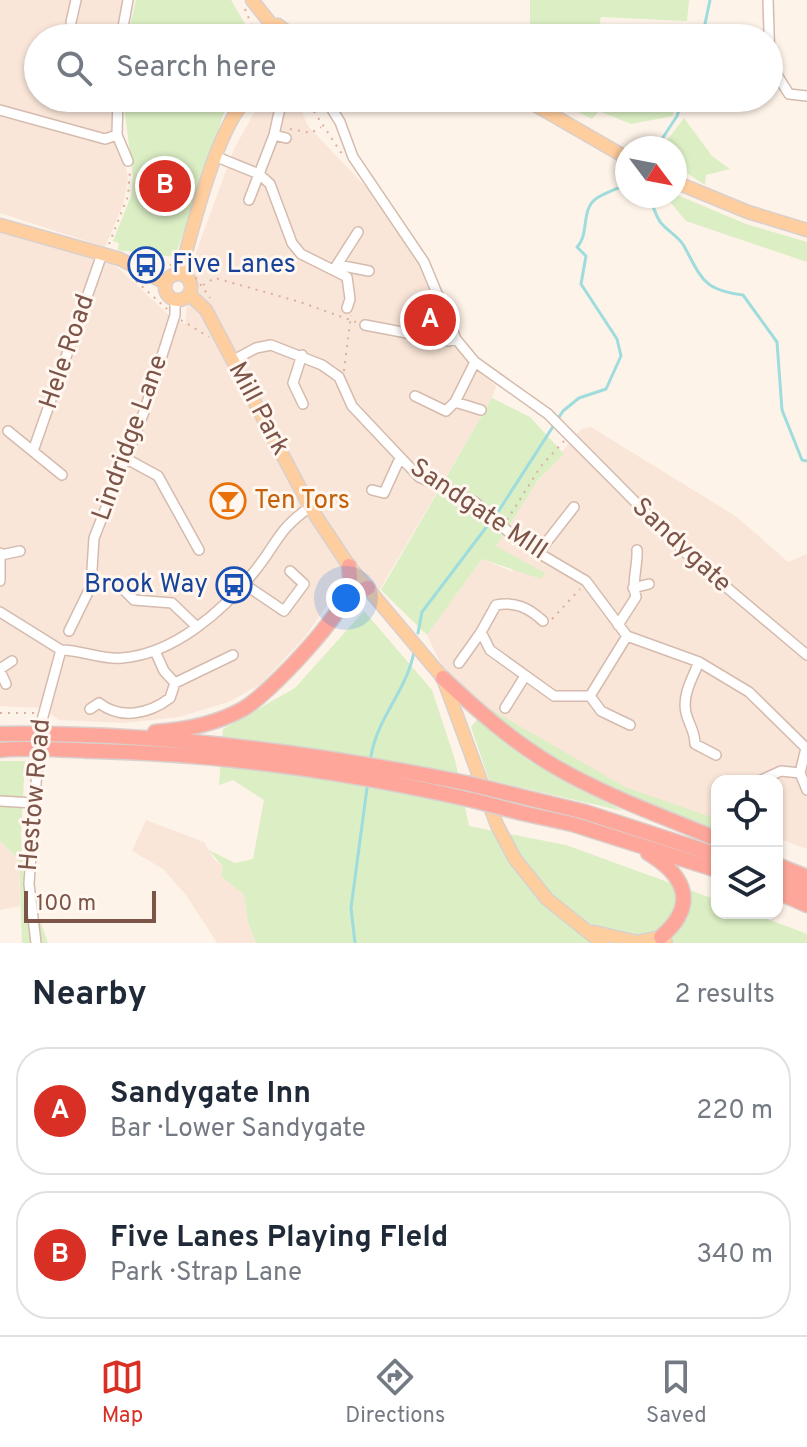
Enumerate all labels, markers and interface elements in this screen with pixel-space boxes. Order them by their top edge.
search box [24,24,783,112]
icon: search [52,46,96,90]
text: Search here [116,50,276,87]
north arrow [615,136,687,208]
pin: B [139,156,191,216]
bus stop icon: Five Lanes [127,246,165,284]
place label: Five Lanes [172,249,296,282]
street label: Hele Road [33,290,103,414]
pin: A [404,290,456,350]
street label: Lindridge Lane [86,351,176,525]
street label: Mill Park [220,357,296,461]
street label: Sandgate MIll [403,452,553,568]
bar icon: Ten Tors [209,482,247,520]
place label: Ten Tors [254,485,350,518]
street label: Sandygate [624,491,738,601]
bus stop icon: Brook Way [215,566,253,604]
place label: Brook Way [84,569,208,602]
your location [326,578,366,618]
street label: Hestow Road [13,718,59,872]
map controls [711,775,783,919]
button: locate [711,775,783,847]
button: layers [711,847,783,919]
scale bar [24,887,156,923]
text: 100 m [36,891,96,918]
text: Nearby [32,974,147,1017]
text: 2 results [675,979,775,1012]
text: Sandygate Inn [110,1076,311,1113]
text: A [51,1095,69,1128]
text: 220 m [696,1095,773,1128]
text: Bar · Lower Sandygate [110,1113,366,1146]
text: Five Lanes Playing FIeld [110,1220,448,1257]
text: B [51,1239,69,1272]
text: 340 m [696,1239,773,1272]
text: Park · Strap Lane [110,1257,302,1290]
tab: Map [100,1355,144,1430]
tab: Directions [345,1355,445,1430]
tab: Saved [646,1355,707,1430]

